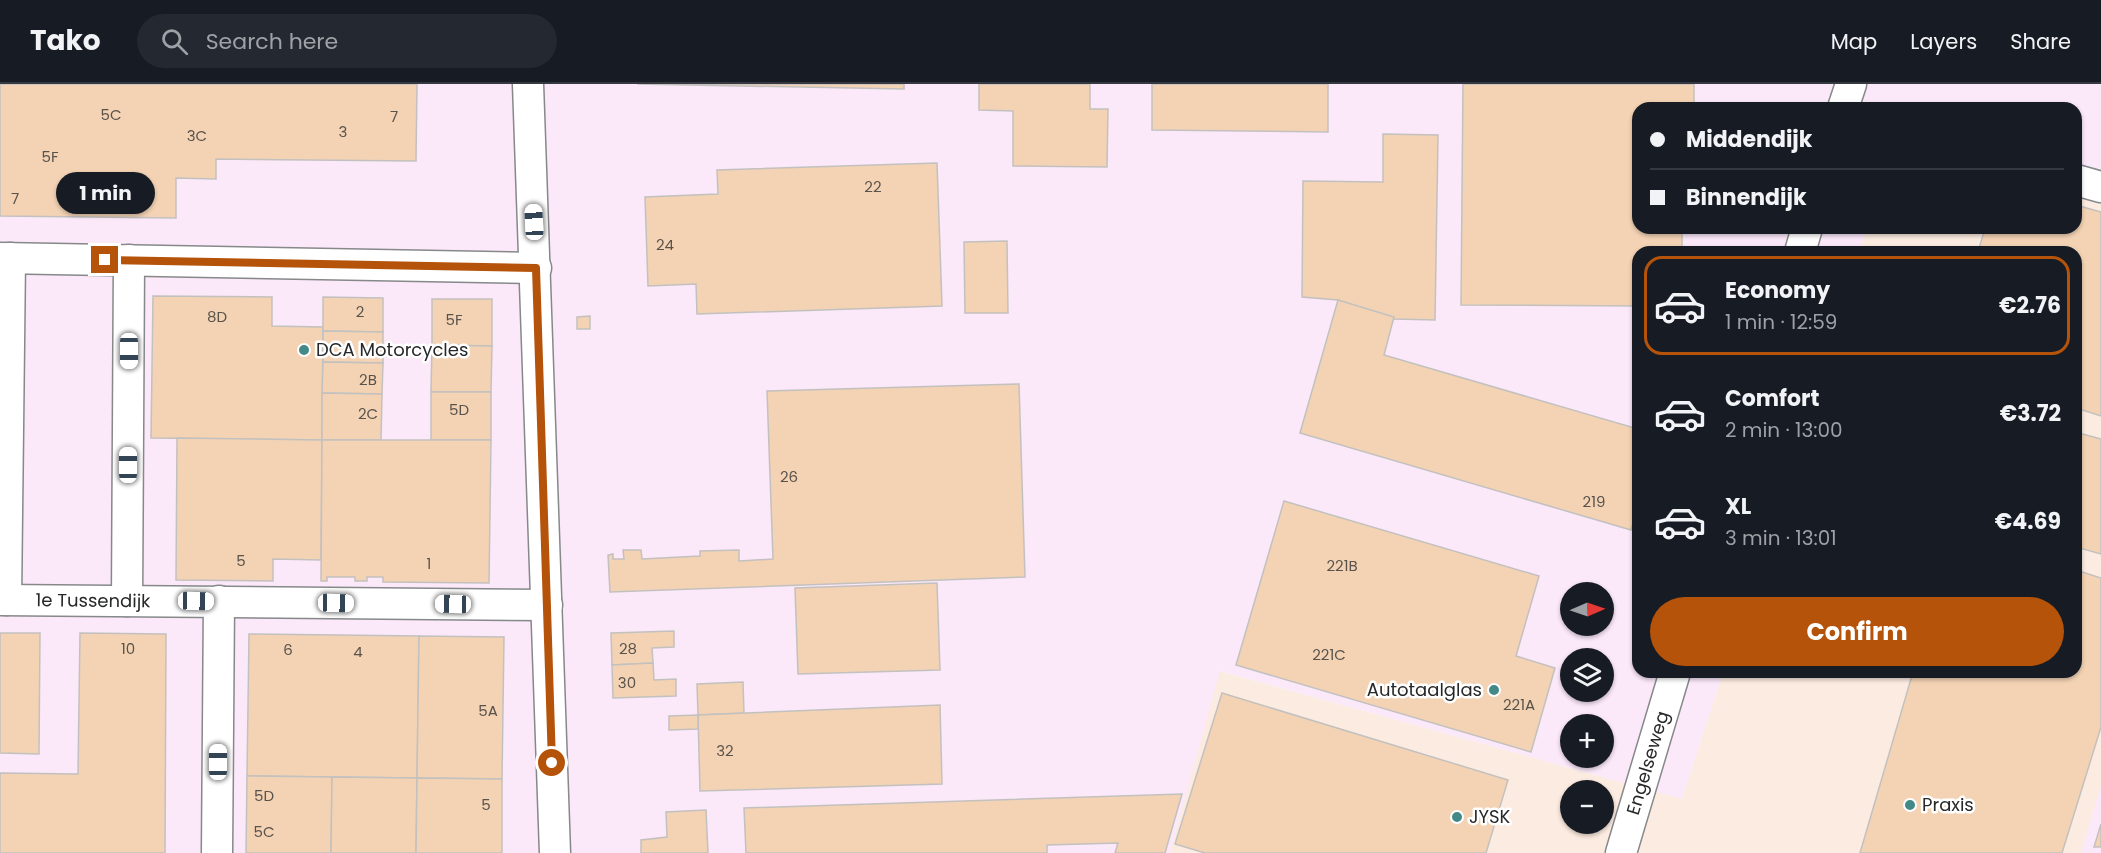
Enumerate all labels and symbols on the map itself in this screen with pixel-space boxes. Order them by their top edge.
house number: 5C [100,104,122,125]
house number: 7 [390,106,398,127]
house number: 3 [339,121,347,142]
house number: 3C [187,125,207,146]
house number: 5F [42,146,59,167]
callout: 1 min [56,173,154,215]
house number: 22 [864,176,882,197]
house number: 7 [11,188,19,209]
car [524,204,544,240]
house number: 24 [656,234,674,255]
route end [91,246,118,273]
house number: 2 [356,301,364,322]
house number: 8D [207,306,227,327]
house number: 5F [446,309,463,330]
car [120,333,138,369]
place label: DCA Motorcycles [316,337,468,362]
marker: DCA Motorcycles [297,343,311,357]
house number: 2B [359,369,377,390]
house number: 5D [449,399,469,420]
house number: 2C [358,403,378,424]
car [119,447,137,483]
house number: 26 [780,466,798,487]
house number: 219 [1583,491,1605,512]
house number: 5 [236,550,246,571]
house number: 1 [427,553,431,574]
house number: 221B [1326,555,1358,576]
north arrow [1560,582,1614,636]
street label: 1e Tussendijk [35,587,151,613]
car [178,592,214,610]
car [318,594,354,612]
car [435,595,471,613]
house number: 10 [121,638,135,659]
house number: 28 [619,638,637,659]
house number: 6 [283,639,293,660]
house number: 4 [353,641,363,662]
house number: 221C [1312,644,1346,665]
house number: 30 [618,672,636,693]
place label: Autotaalglas [1367,677,1482,702]
marker: Autotaalglas [1487,683,1501,697]
house number: 221A [1503,694,1535,715]
house number: 5A [478,700,498,721]
street label: Engelseweg [1620,708,1675,818]
house number: 32 [716,740,734,761]
car [209,744,227,780]
route start [538,749,565,776]
house number: 5D [254,785,274,806]
place label: Praxis [1922,792,1974,817]
house number: 5 [481,794,491,815]
marker: Praxis [1903,798,1917,812]
place label: JYSK [1469,804,1511,829]
marker: JYSK [1450,810,1464,824]
house number: 5C [253,821,275,842]

